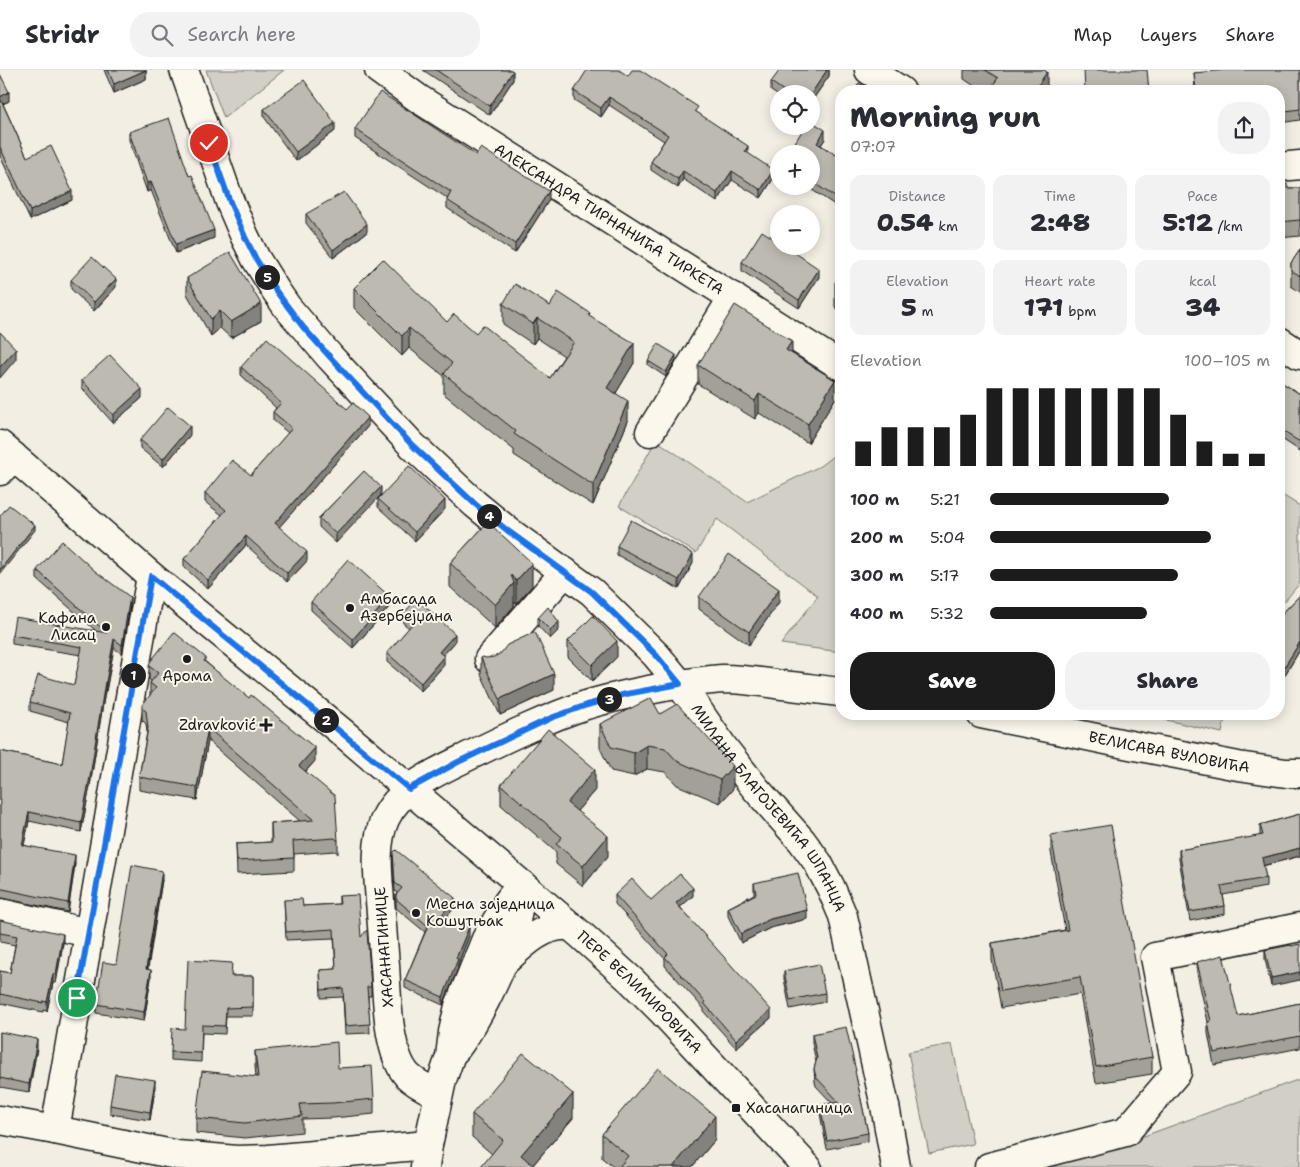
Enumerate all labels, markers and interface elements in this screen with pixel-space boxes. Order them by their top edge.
search box [130,12,480,57]
text: Stridr [25,19,100,51]
icon: search [148,21,176,49]
text: Search here [188,22,296,47]
text: Map [1074,23,1112,47]
text: Layers [1140,23,1197,47]
text: Share [1225,23,1275,47]
map controls [770,85,820,255]
button: locate [770,85,820,135]
text: Morning run [850,98,1040,136]
button: share [1218,102,1270,154]
pin [188,122,230,164]
icon: check [195,129,223,157]
text: 07:07 [850,136,896,157]
street label: АЛЕКСАНДРА ТИРНАНИЋА ТИРКЕТА [490,139,728,299]
button: + [770,145,820,195]
text: Distance [889,187,946,205]
text: Time [1044,187,1076,205]
text: Pace [1187,187,1218,205]
button: − [770,205,820,255]
text: 0.54 [877,205,934,239]
text: 2:48 [1030,205,1090,239]
text: 5:12 [1162,205,1213,239]
text: km [934,217,958,235]
text: /km [1213,217,1243,235]
pin: 5 [254,264,280,290]
text: 5 [263,268,272,286]
text: Elevation [886,272,949,290]
text: Heart rate [1024,272,1096,290]
text: kcal [1189,272,1216,290]
text: 5 [901,290,917,324]
text: 171 [1024,290,1063,324]
text: 34 [1185,290,1220,324]
text: m [917,302,934,320]
text: bpm [1063,302,1096,320]
text: Elevation [850,350,922,371]
text: 100–105 m [1184,350,1270,371]
text: 100 m [850,489,899,510]
text: 5:21 [930,489,960,510]
pin: 4 [476,504,502,528]
text: 4 [485,507,494,525]
text: 200 m [850,527,903,548]
text: 5:04 [930,527,965,548]
text: 300 m [850,565,904,586]
text: 5:17 [930,565,960,586]
place label: Амбасада Азербејџана [360,589,453,626]
marker: Амбасада Азербејџана [344,602,356,614]
text: 400 m [850,603,904,624]
text: 5:32 [930,603,964,624]
place label: Кафана Лисац [38,608,97,645]
marker: Кафана Лисац [100,621,112,633]
button: Save [850,652,1055,710]
button: Share [1065,652,1270,710]
marker: Арома [181,653,193,665]
pin: 1 [120,662,146,688]
text: 1 [130,666,137,684]
place label: Арома [162,666,212,686]
pin: 3 [596,686,622,712]
text: 3 [605,690,614,708]
street label: МИЛАНА БЛАГОЈЕВИЋА ШПАНЦА [687,700,850,915]
pin: 2 [314,708,338,732]
text: 2 [322,711,331,729]
place label: Zdravković [179,715,256,735]
marker: Zdravković [260,719,272,731]
street label: ВЕЛИСАВА ВУЛОВИЋА [1087,727,1251,778]
street label: ХАСАНАГИНИЦЕ [370,886,398,1008]
place label: Месна заједница Кошутњак [426,894,555,931]
marker: Месна заједница Кошутњак [410,907,422,919]
street label: ПЕРЕ ВЕЛИМИРОВИЋА [573,926,706,1058]
pin [56,977,98,1019]
icon: arrive [63,984,91,1012]
place label: Хасанагиница [746,1098,853,1118]
marker: Хасанагиница [730,1102,742,1114]

